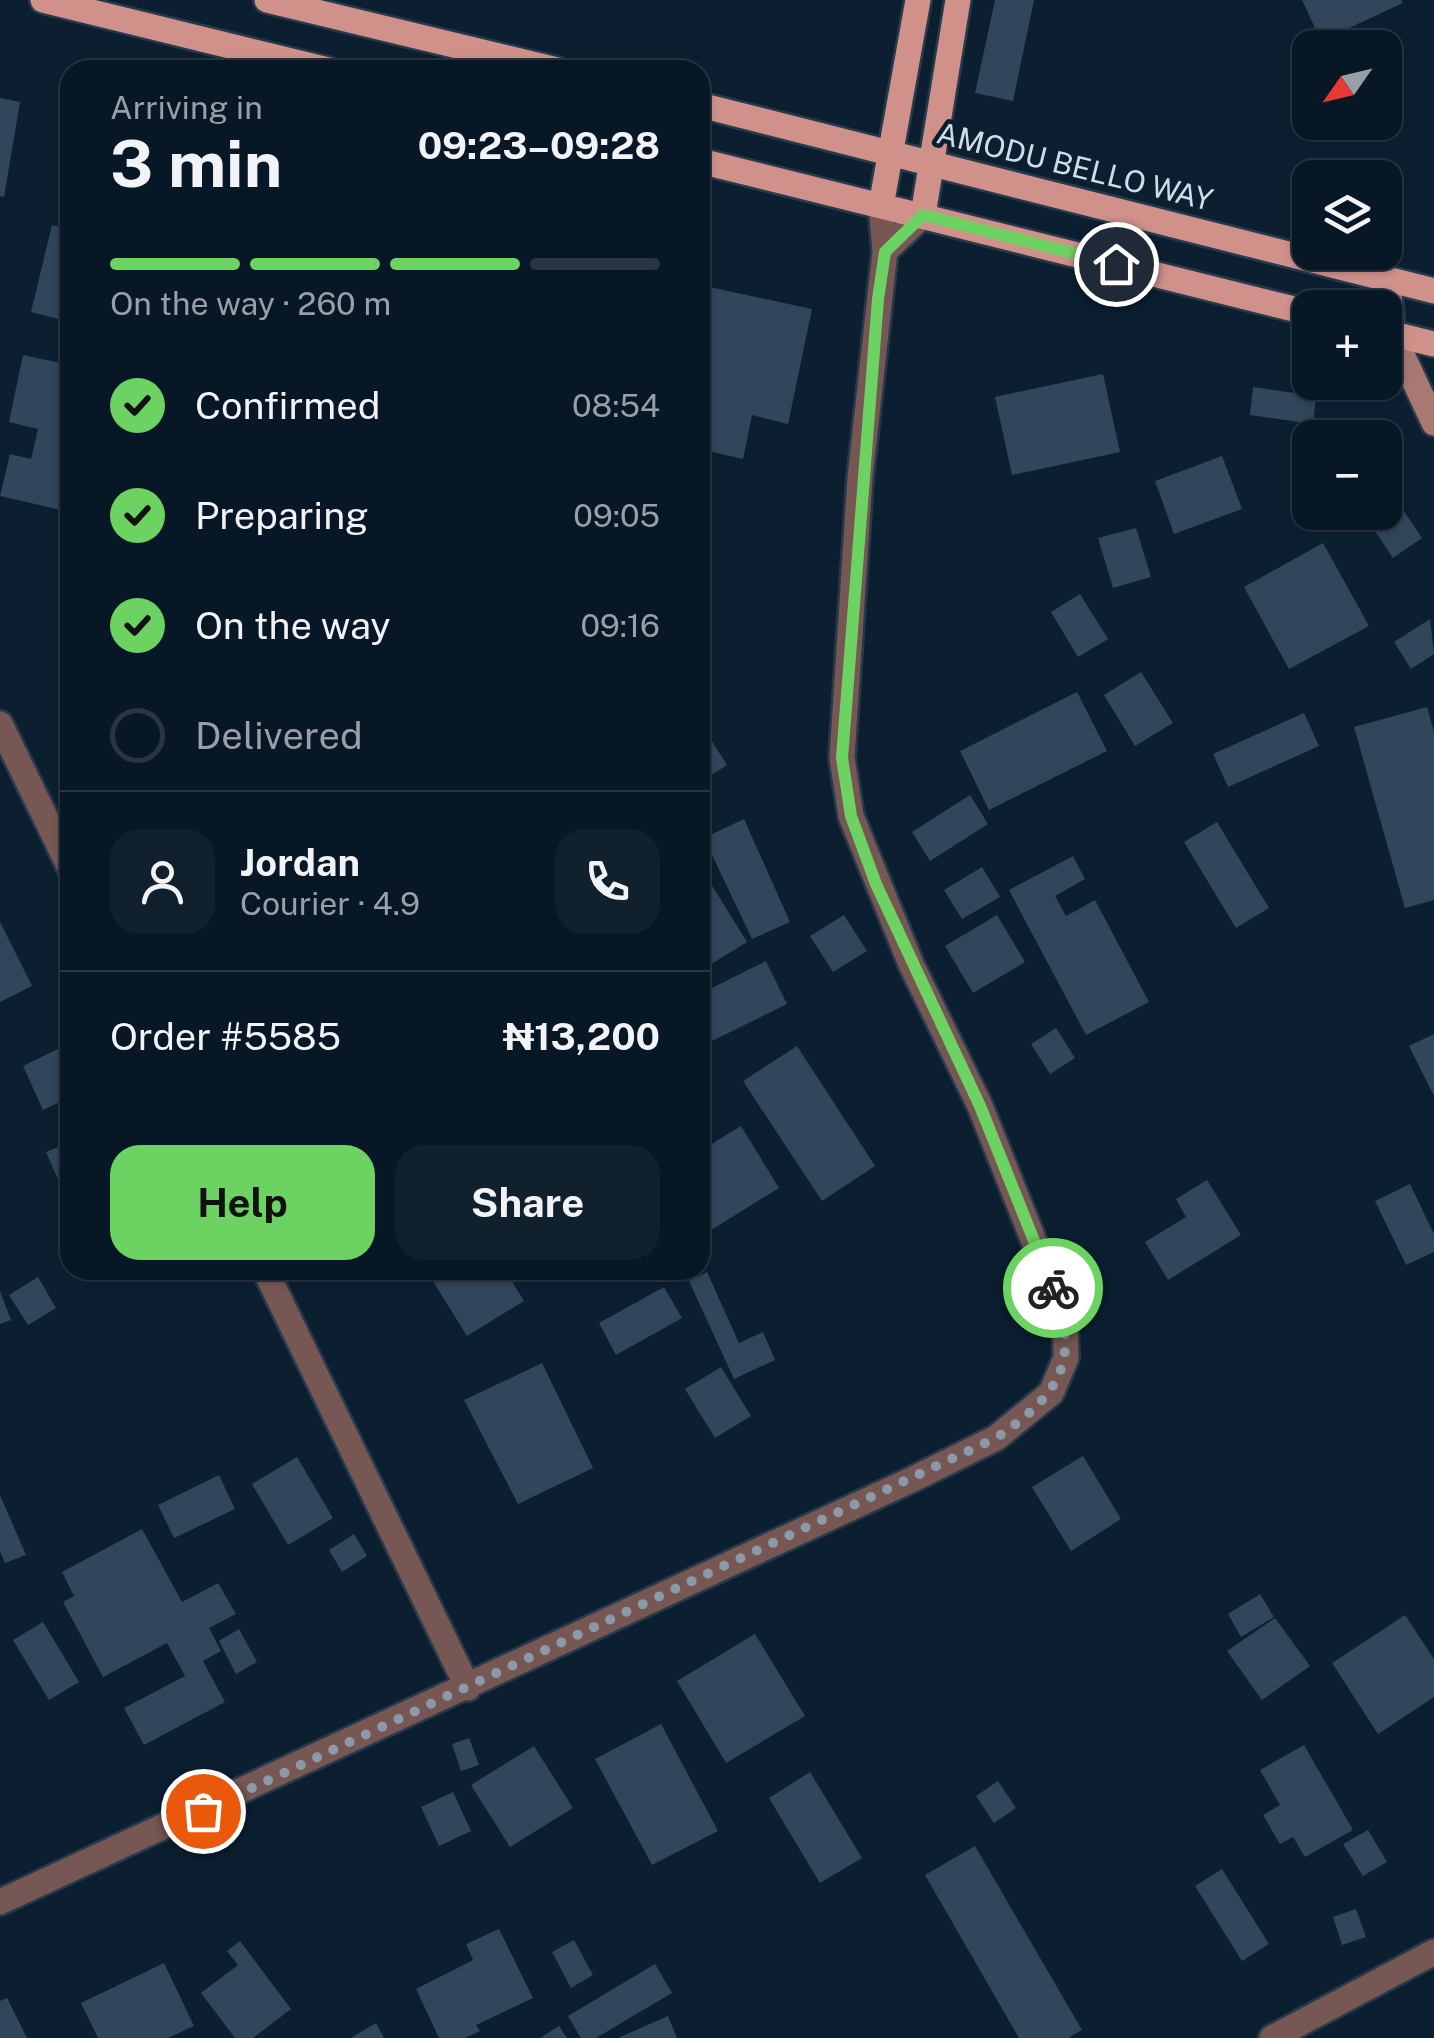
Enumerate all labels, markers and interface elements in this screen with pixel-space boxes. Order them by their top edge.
north arrow [1292,30,1402,140]
map controls [1292,30,1402,530]
text: Arriving in [110,89,263,126]
street label: AMODU BELLO WAY [933,114,1217,218]
text: 09:23–09:28 [418,123,660,168]
text: 3 min [110,125,282,202]
button: layers [1292,160,1402,270]
pin [1074,222,1159,307]
icon: home [1089,237,1144,292]
text: On the way · 260 m [110,285,391,322]
button: + [1292,290,1402,400]
icon: check [110,378,165,433]
text: Confirmed [195,383,380,428]
text: 08:54 [572,387,660,424]
button: − [1292,420,1402,530]
icon: check [110,488,165,543]
text: Preparing [195,493,369,538]
text: 09:05 [573,497,660,534]
icon: check [110,598,165,653]
text: On the way [195,603,391,648]
text: 09:16 [580,607,660,644]
text: Delivered [195,713,363,758]
button: person [110,829,215,934]
button: phone [555,829,660,934]
text: Jordan [240,840,360,885]
text: Courier · 4.9 [240,885,420,922]
text: Order #5585 [110,1014,341,1059]
text: ₦13,200 [503,1014,660,1059]
button: Help [110,1145,375,1260]
button: Share [395,1145,660,1260]
courier [1003,1238,1103,1338]
icon: bike [1026,1261,1081,1316]
pin [161,1769,246,1854]
icon: bag [176,1784,231,1839]

